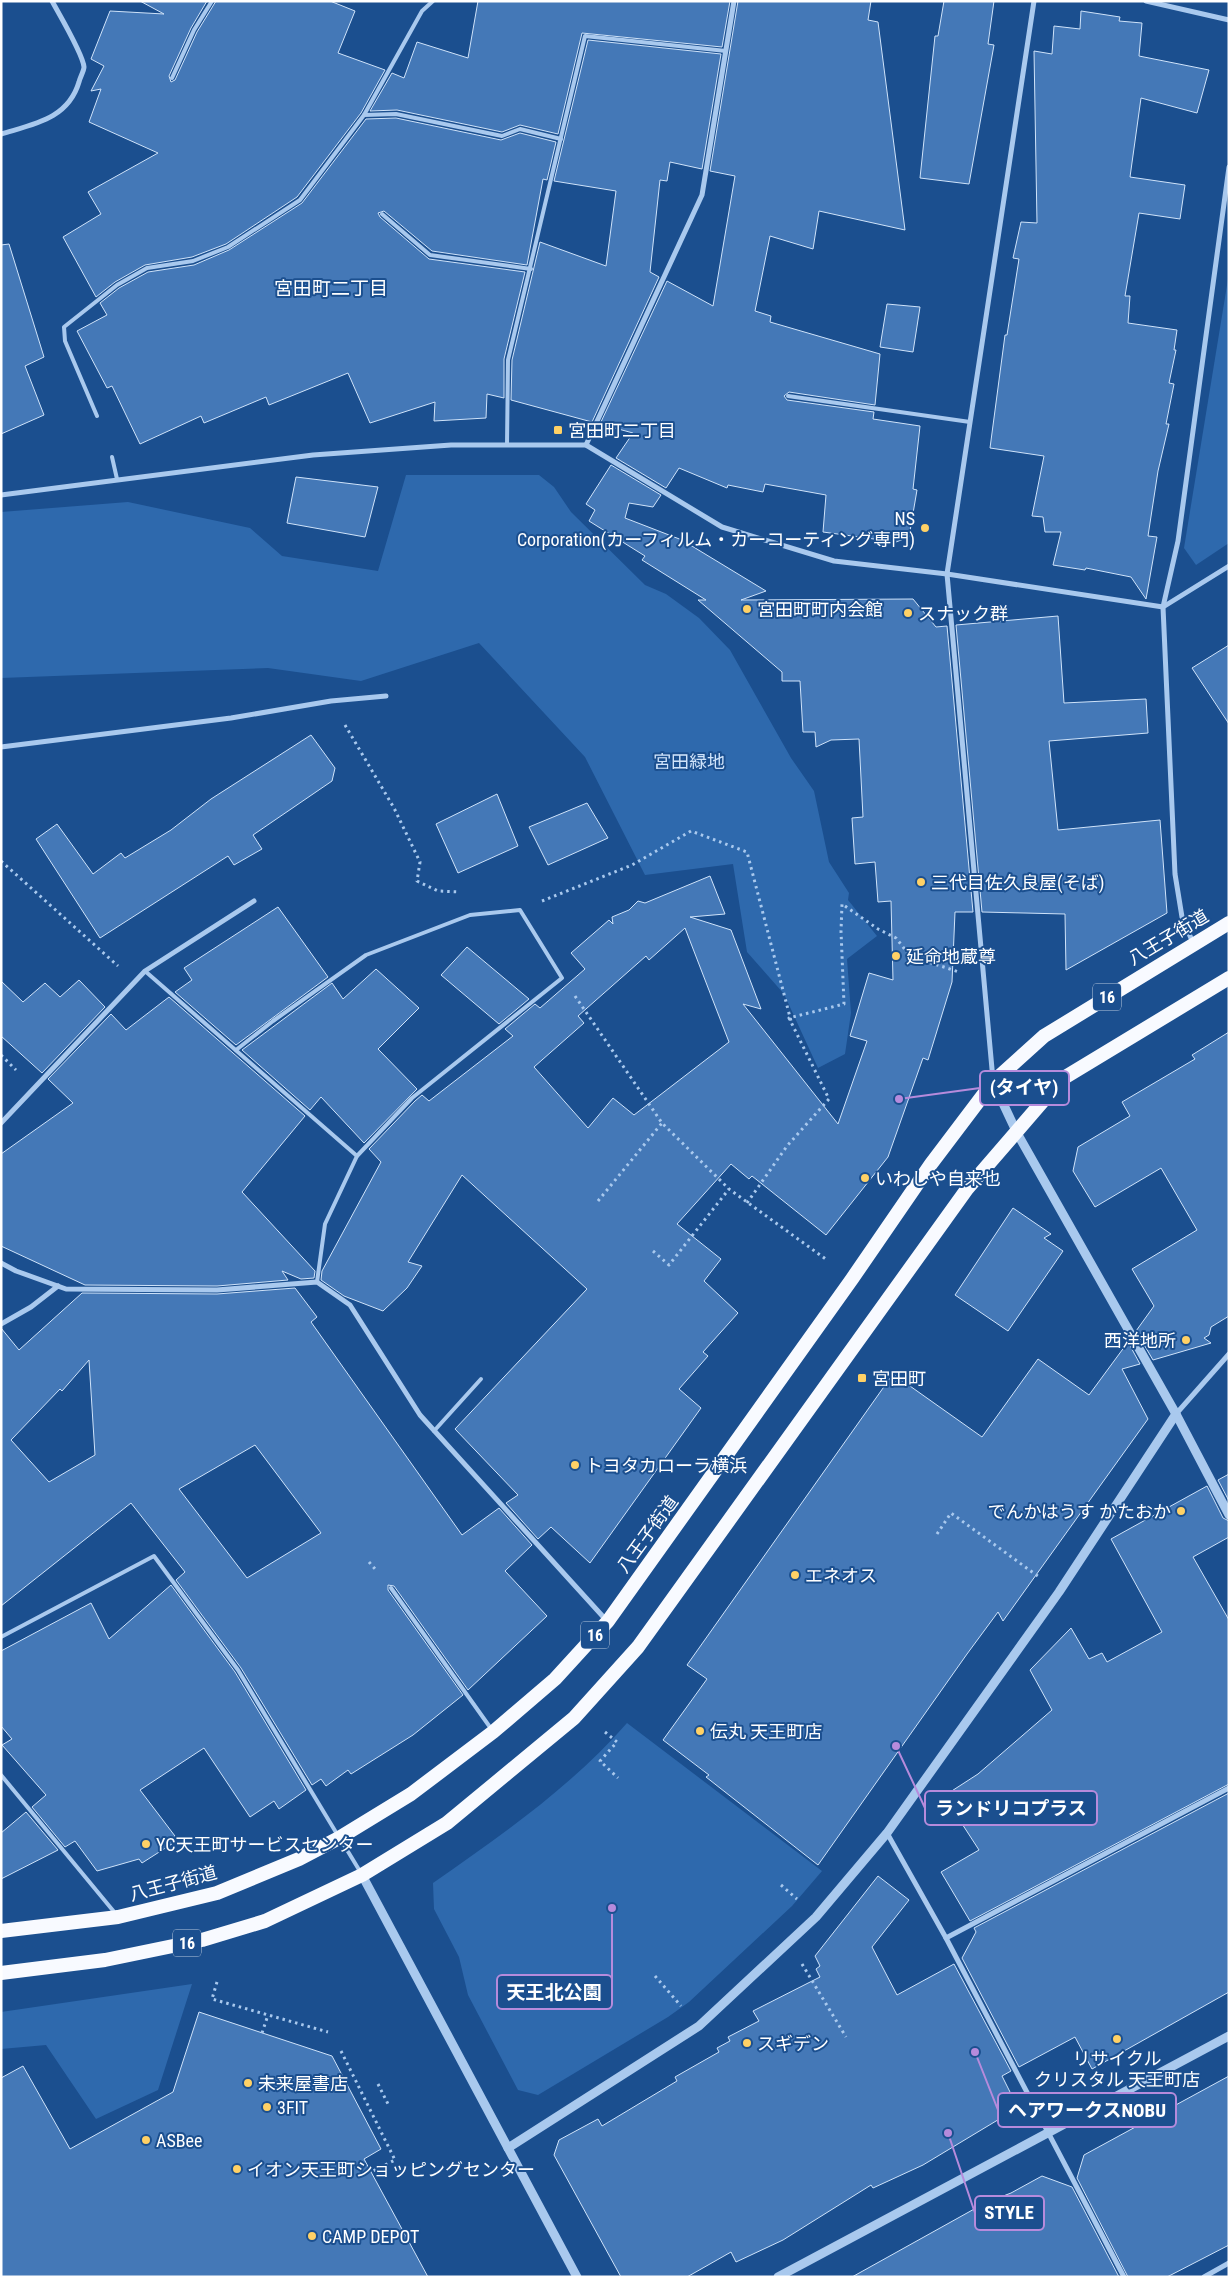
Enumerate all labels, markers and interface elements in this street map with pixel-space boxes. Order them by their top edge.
district label: 宮田町二丁目 [274,277,388,300]
place label: 宮田町二丁目 [568,420,676,441]
marker: 宮田町二丁目 [552,424,564,436]
place label: NS Corporation(カーフィルム・カーコーティング専門) [517,508,915,551]
marker: NS Corporation(カーフィルム・カーコーティング専門) [919,522,931,534]
place label: 宮田町町内会館 [757,599,883,620]
marker: 宮田町町内会館 [741,603,753,615]
place label: スナック群 [918,603,1008,624]
marker: スナック群 [902,607,914,619]
park label: 宮田緑地 [653,751,725,772]
place label: 三代目佐久良屋(そば) [931,872,1104,894]
marker: 三代目佐久良屋(そば) [915,876,927,888]
street label: 八王子街道 [1124,905,1212,969]
place label: 延命地蔵尊 [906,946,996,967]
marker: 延命地蔵尊 [890,950,902,962]
road number: 16 [1093,984,1121,1010]
callout: (タイヤ) [980,1071,1069,1105]
text: (タイヤ) [990,1076,1058,1099]
place label: いわしや自来也 [875,1168,1001,1189]
marker: いわしや自来也 [859,1172,871,1184]
place label: 西洋地所 [1104,1330,1176,1351]
marker: 西洋地所 [1180,1334,1192,1346]
place label: 宮田町 [872,1368,926,1389]
marker: 宮田町 [856,1372,868,1384]
place label: トヨタカローラ横浜 [585,1455,747,1476]
marker: トヨタカローラ横浜 [569,1459,581,1471]
street label: 八王子街道 [612,1491,682,1577]
place label: でんかはうす かたおか [988,1501,1171,1522]
marker: でんかはうす かたおか [1175,1505,1187,1517]
place label: エネオス [805,1565,877,1586]
marker: エネオス [789,1569,801,1581]
road number: 16 [581,1622,609,1648]
place label: 伝丸 天王町店 [710,1721,822,1742]
marker: 伝丸 天王町店 [694,1725,706,1737]
callout: ランドリコプラス [925,1791,1097,1825]
text: ランドリコプラス [935,1797,1087,1820]
place label: YC天王町サービスセンター [156,1834,373,1855]
marker: YC天王町サービスセンター [140,1838,152,1850]
street label: 八王子街道 [127,1861,219,1905]
road number: 16 [173,1930,201,1956]
callout: 天王北公園 [497,1975,612,2009]
text: 天王北公園 [506,1981,602,2004]
place label: スギデン [757,2033,829,2054]
marker: リサイクル クリスタル 天王町店 [1111,2033,1123,2045]
marker: スギデン [741,2037,753,2049]
place label: リサイクル クリスタル 天王町店 [1034,2048,1200,2090]
place label: 未来屋書店 [258,2073,348,2094]
marker: 未来屋書店 [242,2077,254,2089]
callout: ヘアワークスNOBU [998,2093,1176,2127]
place label: 3FIT [277,2097,308,2118]
text: ヘアワークスNOBU [1008,2099,1166,2122]
marker: 3FIT [261,2101,273,2113]
place label: ASBee [156,2130,202,2151]
marker: ASBee [140,2134,152,2146]
place label: イオン天王町ショッピングセンター [247,2159,535,2180]
marker: イオン天王町ショッピングセンター [231,2163,243,2175]
callout: STYLE [975,2196,1044,2230]
text: STYLE [984,2201,1034,2224]
place label: CAMP DEPOT [322,2226,419,2247]
marker: CAMP DEPOT [306,2230,318,2242]

